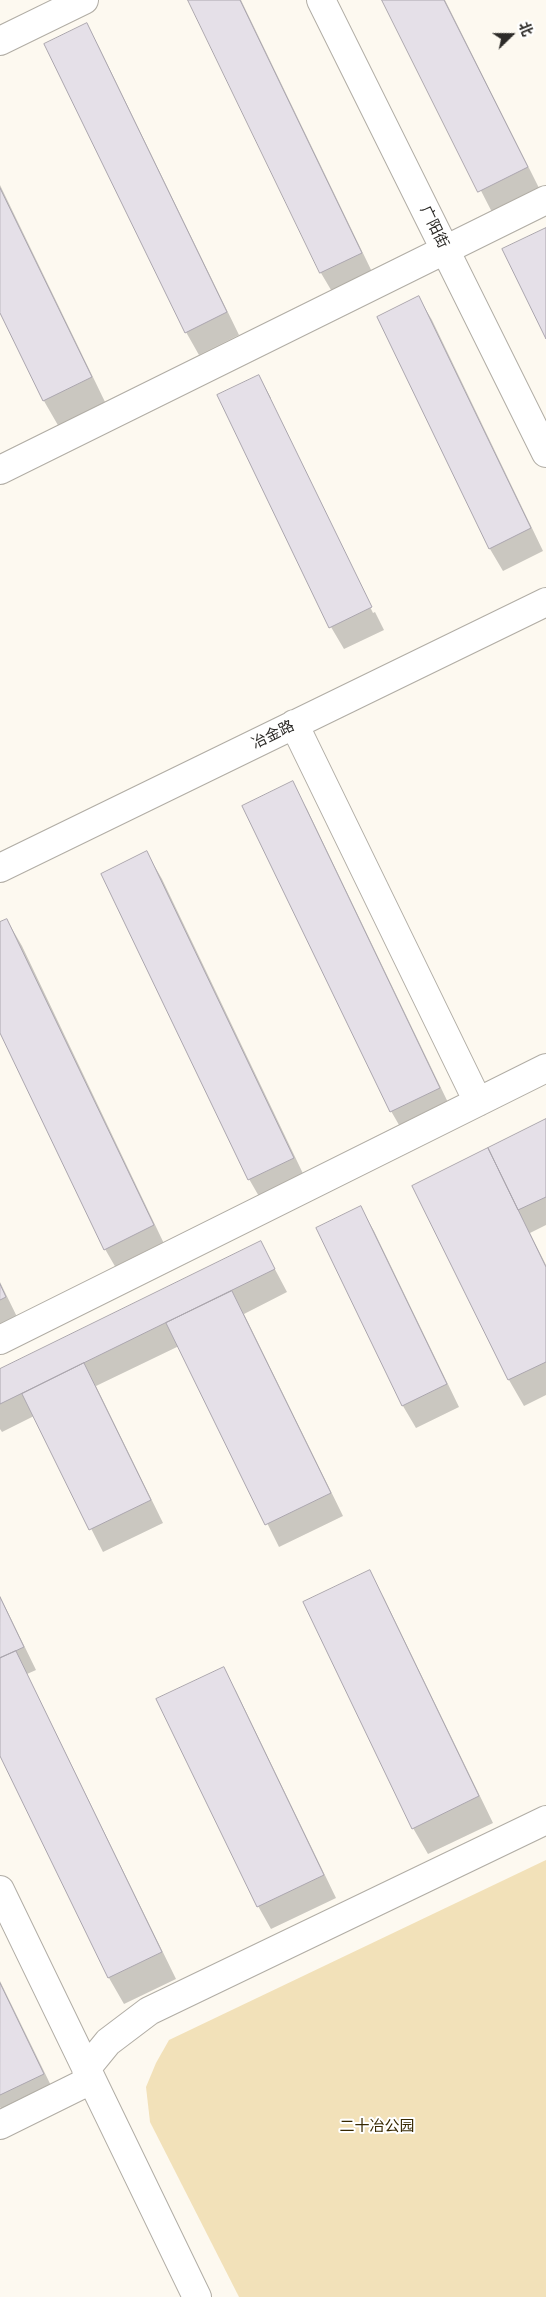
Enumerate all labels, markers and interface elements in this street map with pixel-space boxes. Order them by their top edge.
north arrow [486,10,536,60]
text: 北 [515,20,536,39]
street label: 广阳街 [416,203,452,251]
street label: 冶金路 [249,717,297,753]
park label: 二十冶公园 [340,2118,414,2136]

